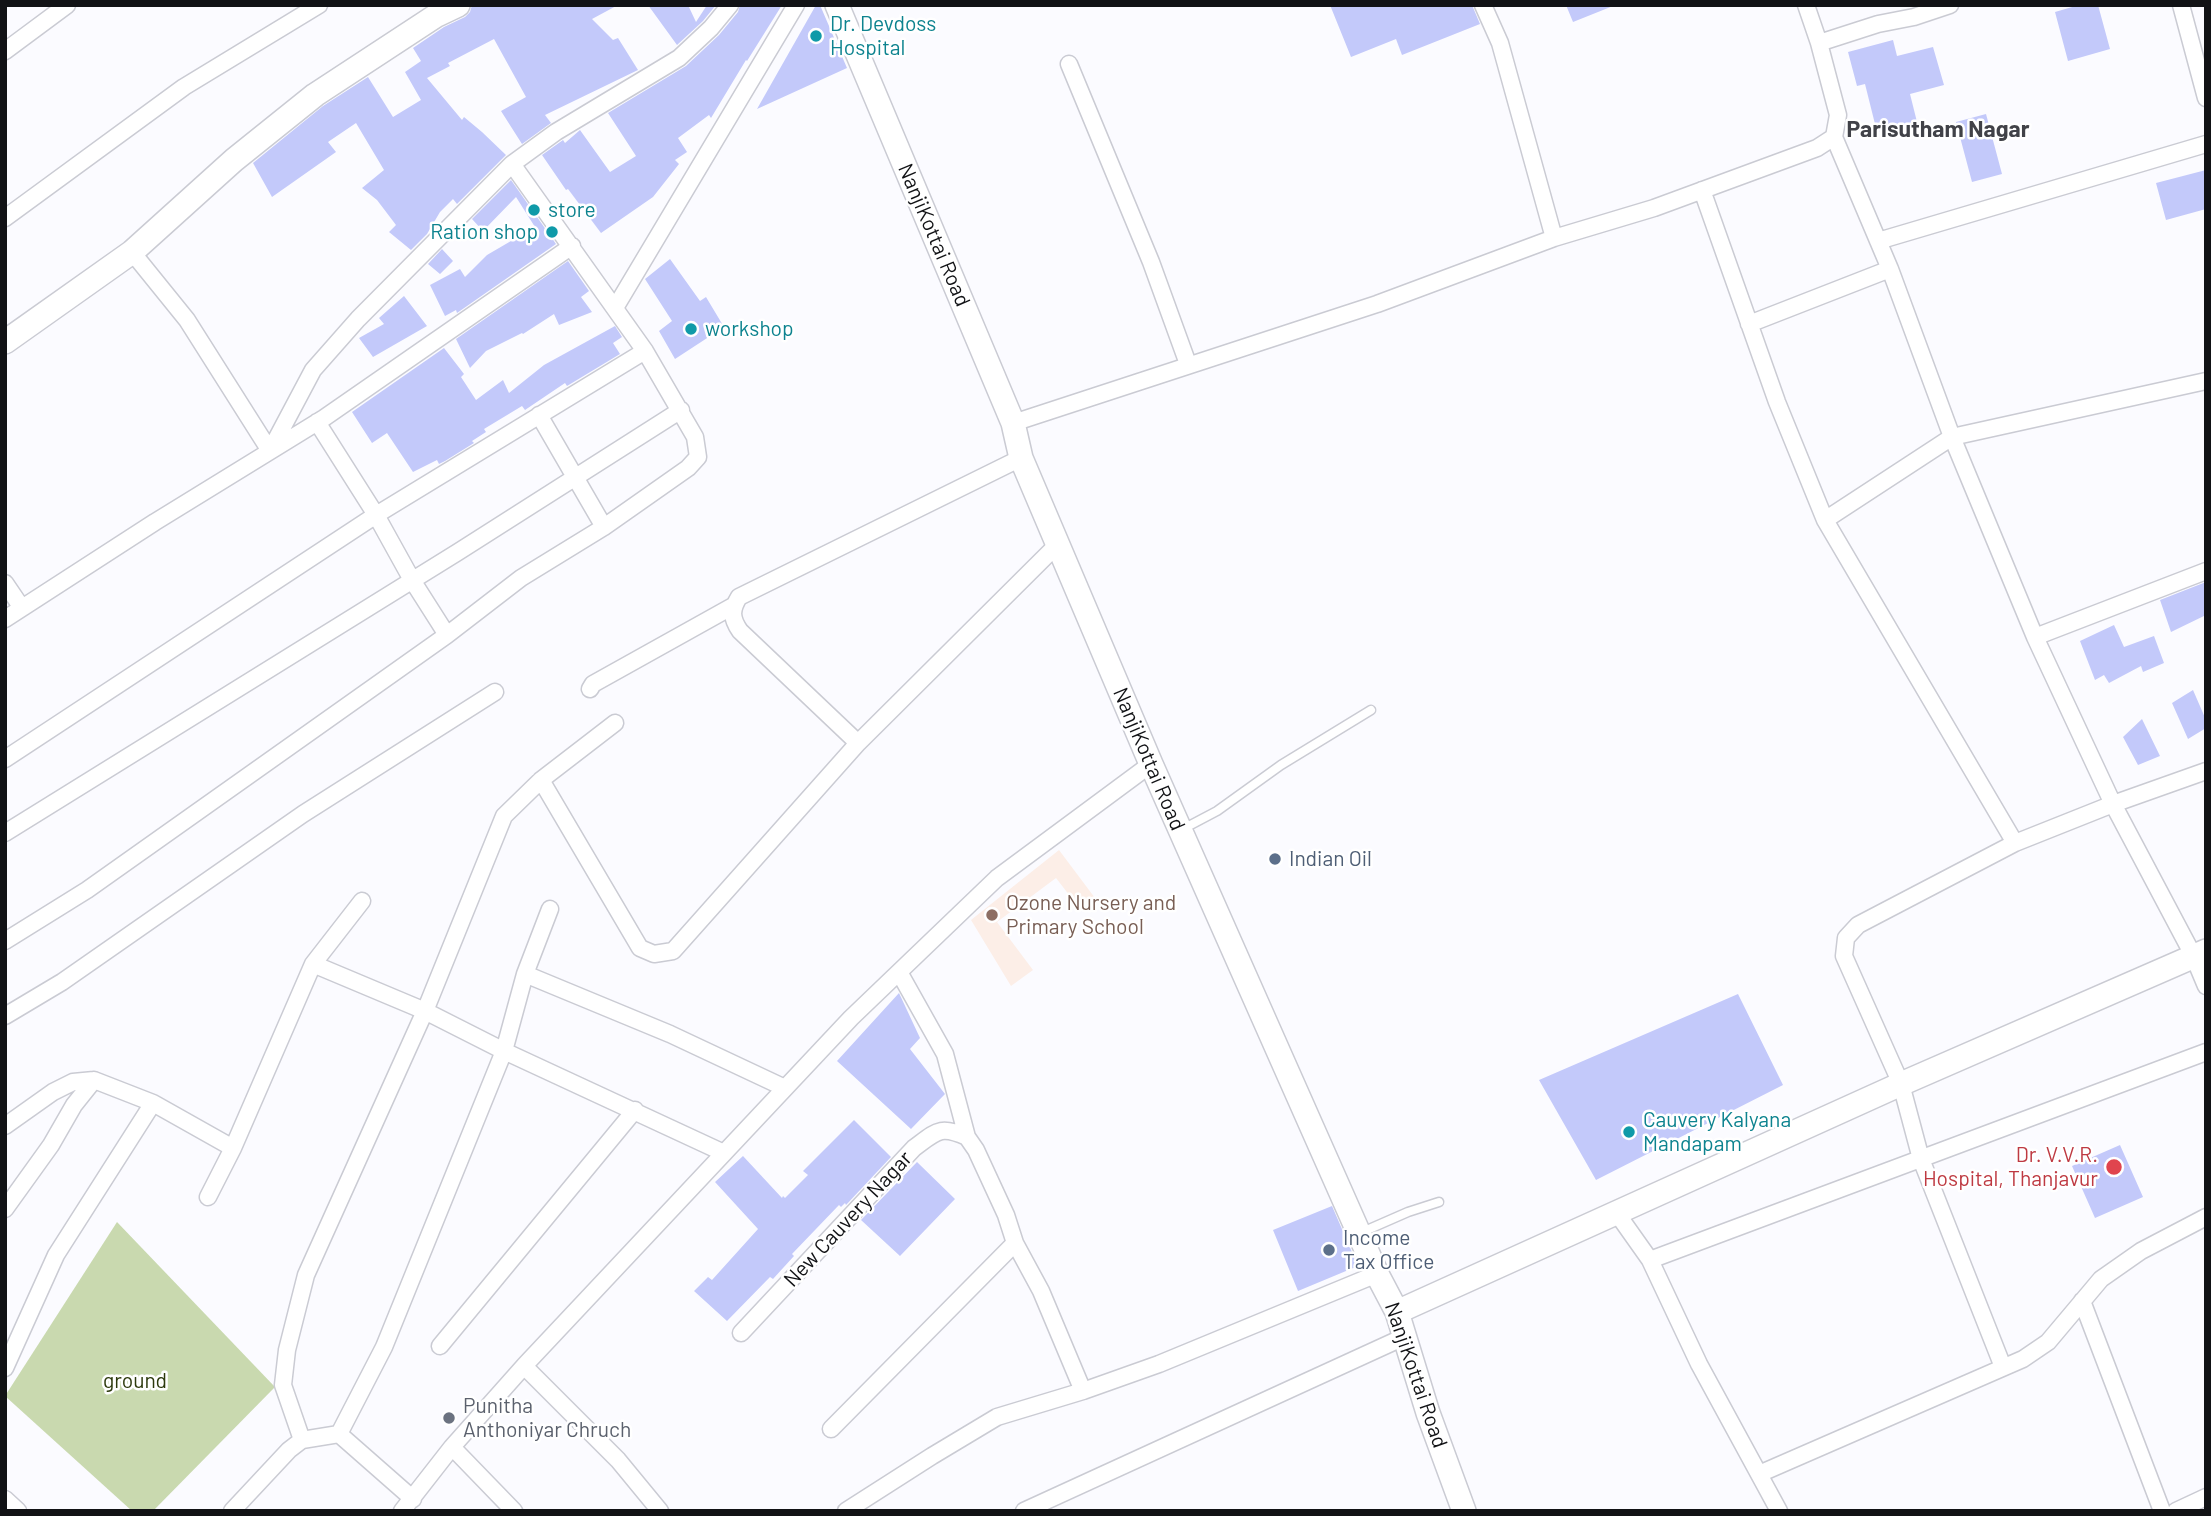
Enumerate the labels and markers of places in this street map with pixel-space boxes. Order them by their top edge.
place label: Dr. Devdoss Hospital [830,11,936,61]
marker: Dr. Devdoss Hospital [808,28,824,44]
place label: store [548,197,596,223]
marker: store [526,202,542,218]
place label: Ration shop [430,219,538,245]
marker: Ration shop [544,224,560,240]
place label: workshop [705,316,794,342]
marker: workshop [683,321,699,337]
place label: Indian Oil [1289,846,1372,872]
marker: Indian Oil [1267,851,1283,867]
place label: Ozone Nursery and Primary School [1006,890,1176,940]
marker: Ozone Nursery and Primary School [984,907,1000,923]
place label: Cauvery Kalyana Mandapam [1643,1107,1791,1157]
marker: Cauvery Kalyana Mandapam [1621,1124,1637,1140]
place label: Dr. V.V.R. Hospital, Thanjavur [1923,1142,2098,1192]
marker: Dr. V.V.R. Hospital, Thanjavur [2104,1157,2124,1177]
place label: Income Tax Office [1343,1225,1434,1275]
marker: Income Tax Office [1321,1242,1337,1258]
place label: Punitha Anthoniyar Chruch [463,1393,631,1443]
marker: Punitha Anthoniyar Chruch [441,1410,457,1426]

